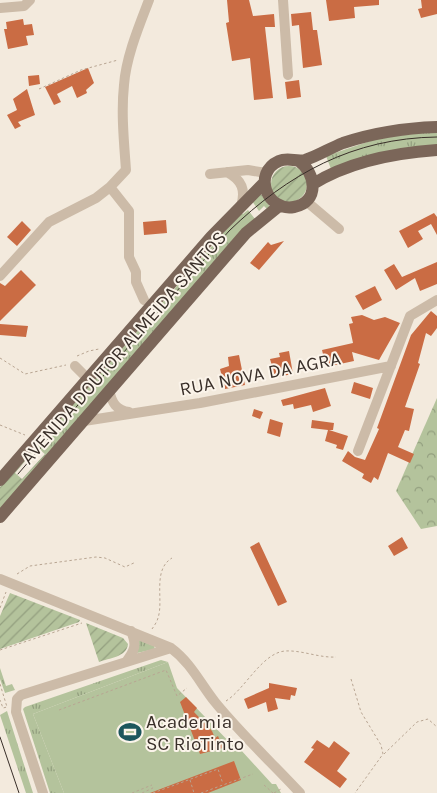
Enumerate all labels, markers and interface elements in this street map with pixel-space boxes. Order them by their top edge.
street label: AVENIDA DOUTOR ALMEIDA SANTOS [16,227,231,469]
street label: RUA NOVA DA AGRA [178,348,343,400]
place label: Academia SC RioTinto [146,711,244,755]
sports icon: Academia SC RioTinto [117,719,143,745]

